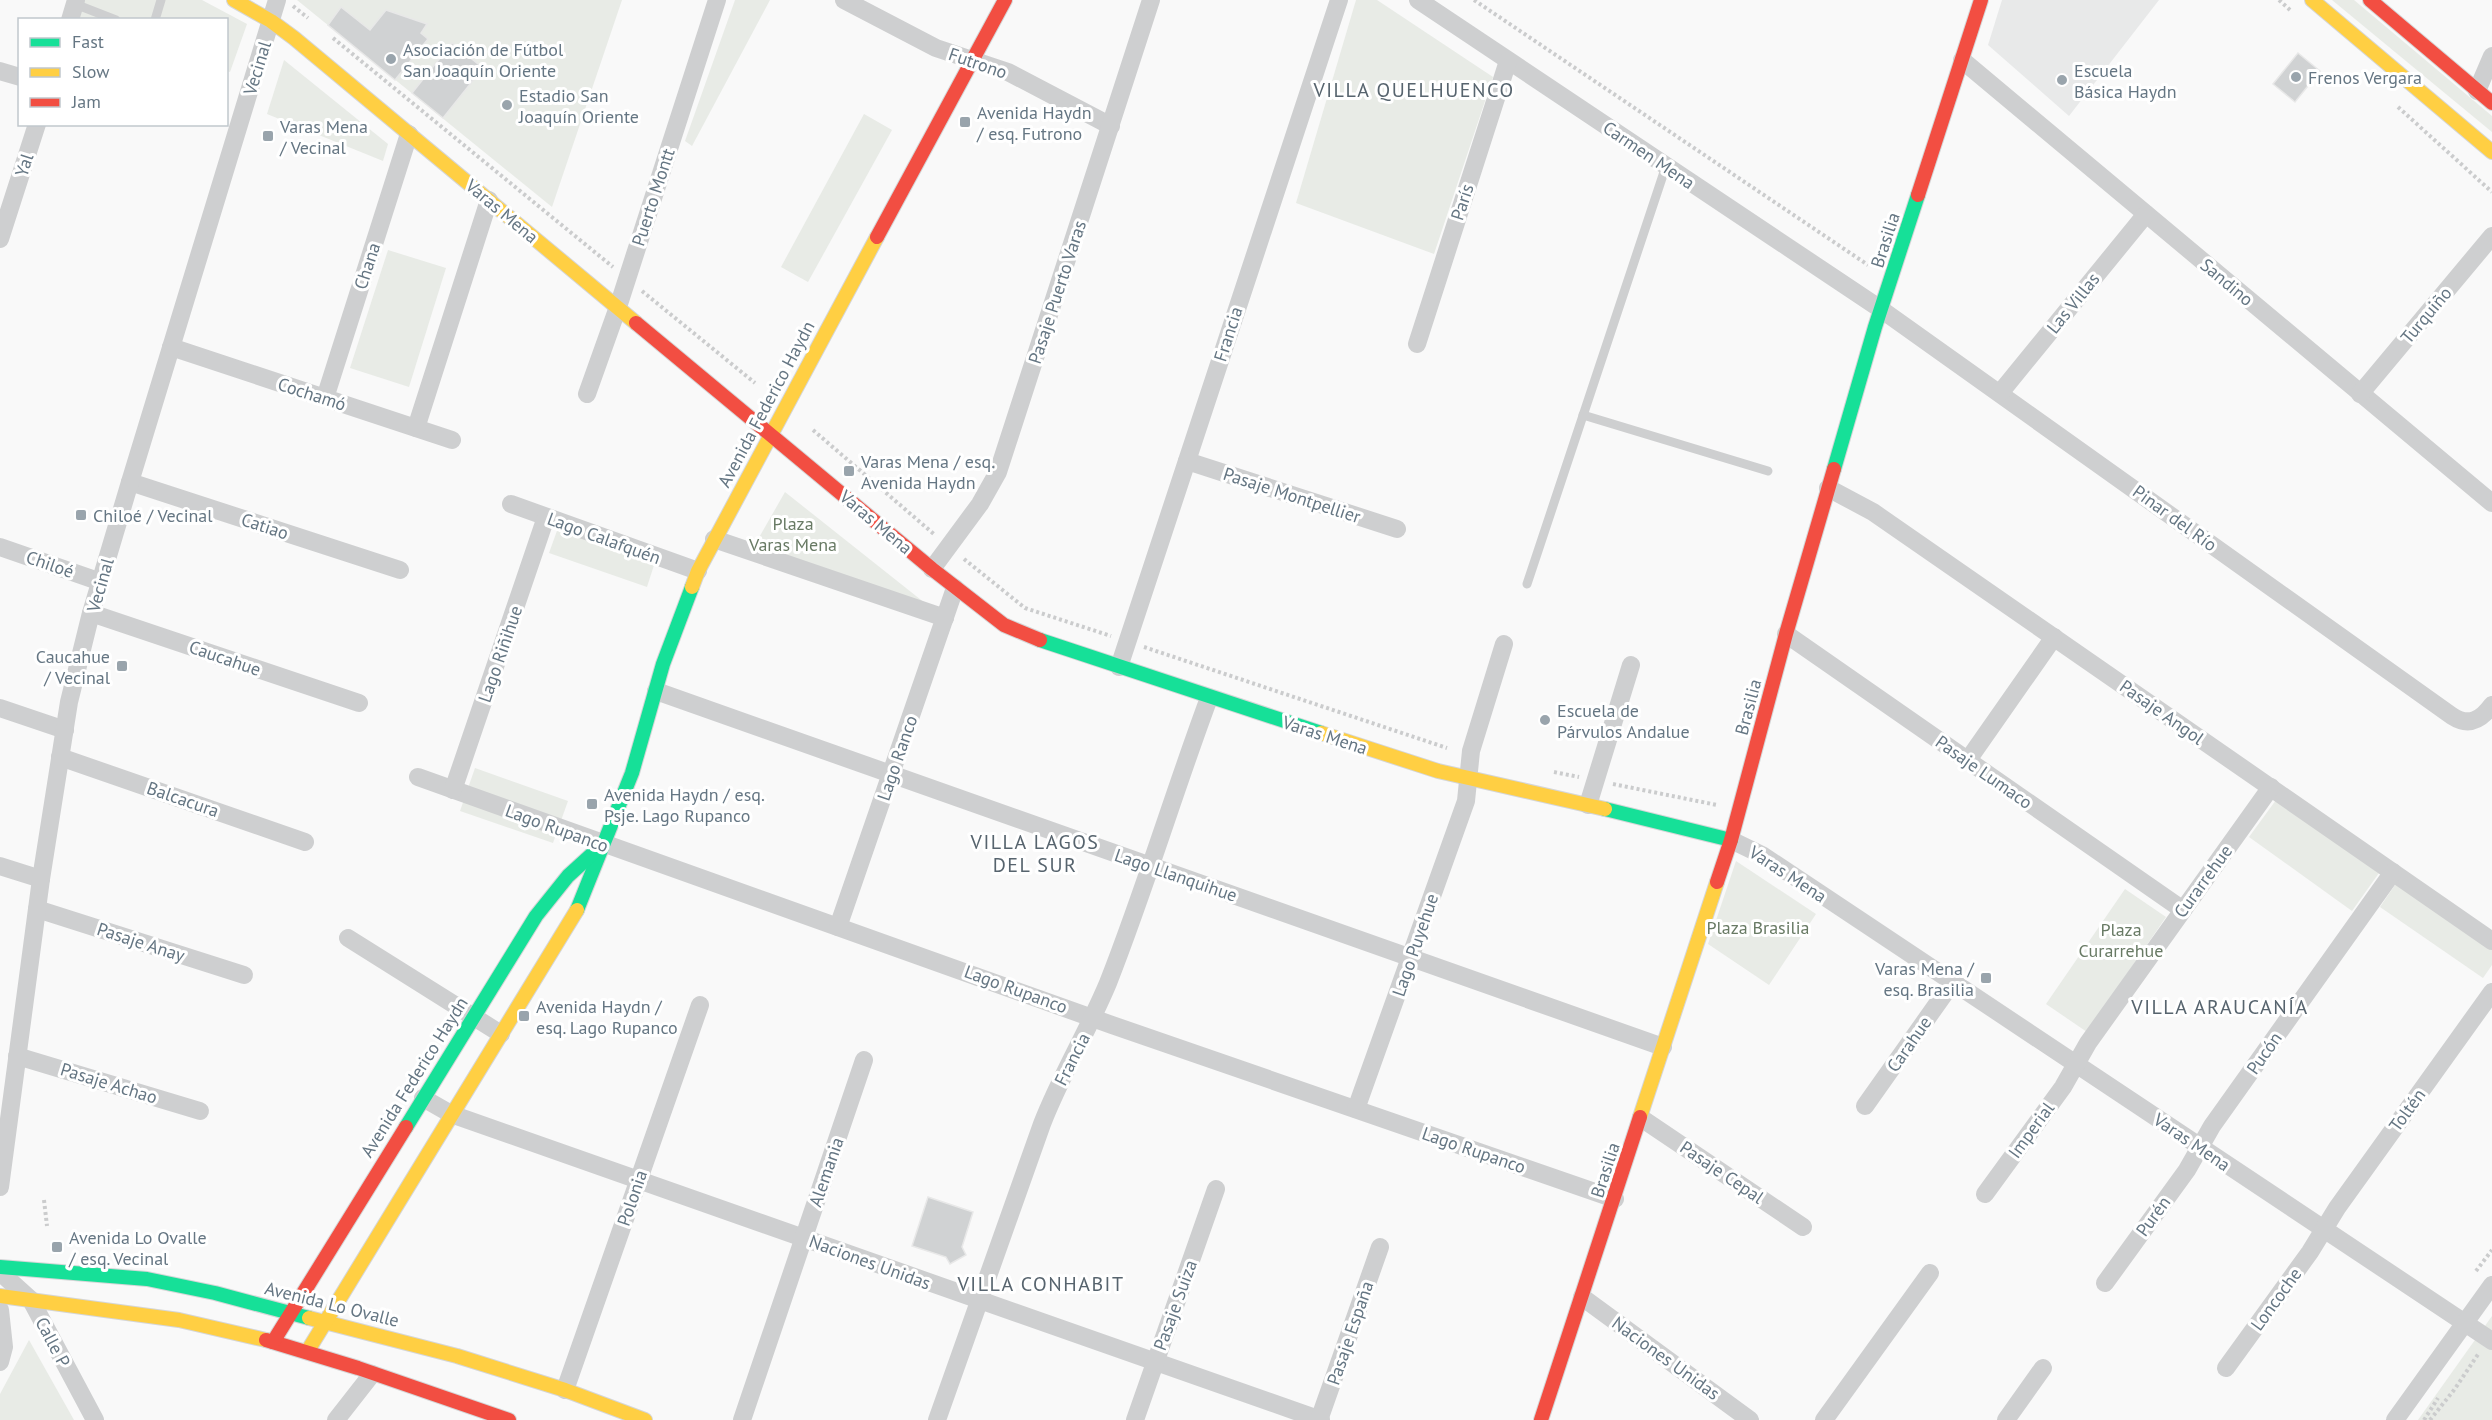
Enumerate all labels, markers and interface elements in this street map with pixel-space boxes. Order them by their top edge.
legend [18,18,228,126]
text: Fast [72,30,104,53]
street label: Vecinal [238,38,276,99]
place label: Asociación de Fútbol San Joaquín Oriente [403,38,564,82]
street label: Futrono [946,42,1010,84]
marker: Asociación de Fútbol San Joaquín Oriente [384,52,398,66]
place label: Escuela Básica Haydn [2074,59,2177,103]
text: Slow [72,60,110,83]
place label: Frenos Vergara [2308,66,2422,89]
marker: Frenos Vergara [2289,70,2303,84]
marker: Escuela Básica Haydn [2055,73,2069,87]
district label: VILLA QUELHUENCO [1312,77,1515,103]
place label: Estadio San Joaquín Oriente [518,84,639,128]
text: Jam [71,90,101,113]
marker: Estadio San Joaquín Oriente [500,98,514,112]
place label: Avenida Haydn / esq. Futrono [976,101,1092,145]
place label: Varas Mena / Vecinal [279,115,368,159]
marker: Avenida Haydn / esq. Futrono [958,115,972,129]
street label: Carmen Mena [1599,116,1699,194]
marker: Varas Mena / Vecinal [261,129,275,143]
street label: Puerto Montt [626,145,680,249]
street label: Yal [10,150,39,179]
street label: Varas Mena [460,173,543,248]
street label: París [1445,181,1479,223]
street label: Brasilia [1865,209,1905,271]
street label: Pasaje Puerto Varas [1023,217,1091,367]
street label: Chana [349,240,385,292]
street label: Sandino [2196,253,2258,311]
street label: Las Villas [2041,268,2105,338]
street label: Turquiño [2395,282,2457,348]
street label: Francia [1208,304,1248,364]
street label: Avenida Federico Haydn [712,317,820,491]
street label: Cochamó [275,372,349,416]
place label: Varas Mena / esq. Avenida Haydn [860,450,995,494]
street label: Pasaje Montpellier [1220,462,1364,528]
marker: Varas Mena / esq. Avenida Haydn [842,464,856,478]
street label: Pinar del Río [2128,480,2222,556]
street label: Varas Mena [834,484,917,559]
place label: Chiloé / Vecinal [93,504,213,527]
street label: Lago Calafquén [544,507,664,569]
marker: Chiloé / Vecinal [74,508,88,522]
street label: Catiao [238,508,292,544]
park label: Plaza Varas Mena [748,512,837,556]
street label: Chiloé [23,545,77,583]
street label: Vecinal [81,555,119,616]
street label: Lago Riñihue [473,603,527,705]
street label: Caucahue [186,635,264,681]
place label: Caucahue / Vecinal [36,645,111,689]
marker: Caucahue / Vecinal [115,659,129,673]
street label: Pasaje Angol [2115,674,2209,750]
street label: Brasilia [1730,677,1766,737]
place label: Escuela de Párvulos Andalue [1557,699,1690,743]
street label: Varas Mena [1279,710,1370,760]
street label: Lago Ranco [872,712,922,804]
marker: Escuela de Párvulos Andalue [1538,713,1552,727]
street label: Pasaje Lumaco [1931,730,2037,814]
street label: Balcacura [144,776,222,822]
place label: Avenida Haydn / esq. Psje. Lago Rupanco [604,783,765,827]
marker: Avenida Haydn / esq. Psje. Lago Rupanco [585,797,599,811]
street label: Lago Rupanco [502,799,612,857]
district label: VILLA LAGOS DEL SUR [970,829,1099,878]
street label: Varas Mena [1744,840,1831,908]
street label: Curarrehue [2169,840,2237,922]
street label: Lago Llanquihue [1112,843,1240,907]
street label: Lago Puyehue [1387,891,1443,999]
park label: Plaza Brasilia [1707,916,1810,939]
street label: Pasaje Anay [94,917,188,967]
park label: Plaza Curarrehue [2079,918,2163,962]
place label: Varas Mena / esq. Brasilia [1874,957,1976,1001]
street label: Lago Rupanco [961,960,1071,1018]
marker: Varas Mena / esq. Brasilia [1979,971,1993,985]
street label: Avenida Federico Haydn [355,992,473,1162]
district label: VILLA ARAUCANÍA [2130,994,2309,1020]
place label: Avenida Haydn / esq. Lago Rupanco [536,995,678,1039]
marker: Avenida Haydn / esq. Lago Rupanco [517,1009,531,1023]
street label: Carahue [1882,1012,1936,1076]
street label: Pucón [2241,1027,2287,1079]
street label: Francia [1049,1029,1095,1089]
street label: Pasaje Achao [58,1057,160,1109]
street label: Toltén [2384,1084,2430,1136]
street label: Imperial [2003,1097,2060,1163]
street label: Varas Mena [2148,1107,2235,1176]
street label: Lago Rupanco [1419,1122,1529,1178]
street label: Alemania [803,1134,849,1210]
street label: Pasaje Cepal [1676,1136,1769,1209]
street label: Brasilia [1585,1139,1625,1201]
street label: Polonia [612,1167,652,1229]
street label: Purén [2131,1191,2175,1241]
place label: Avenida Lo Ovalle / esq. Vecinal [68,1226,207,1270]
street label: Naciones Unidas [806,1229,934,1295]
marker: Avenida Lo Ovalle / esq. Vecinal [50,1240,64,1254]
street label: Pasaje Suiza [1148,1257,1202,1353]
street label: Loncoche [2245,1263,2307,1335]
district label: VILLA CONHABIT [957,1271,1124,1297]
street label: Avenida Lo Ovalle [262,1276,402,1332]
street label: Pasaje España [1321,1278,1379,1388]
street label: Naciones Unidas [1608,1311,1724,1405]
street label: Calle P [30,1313,76,1371]

